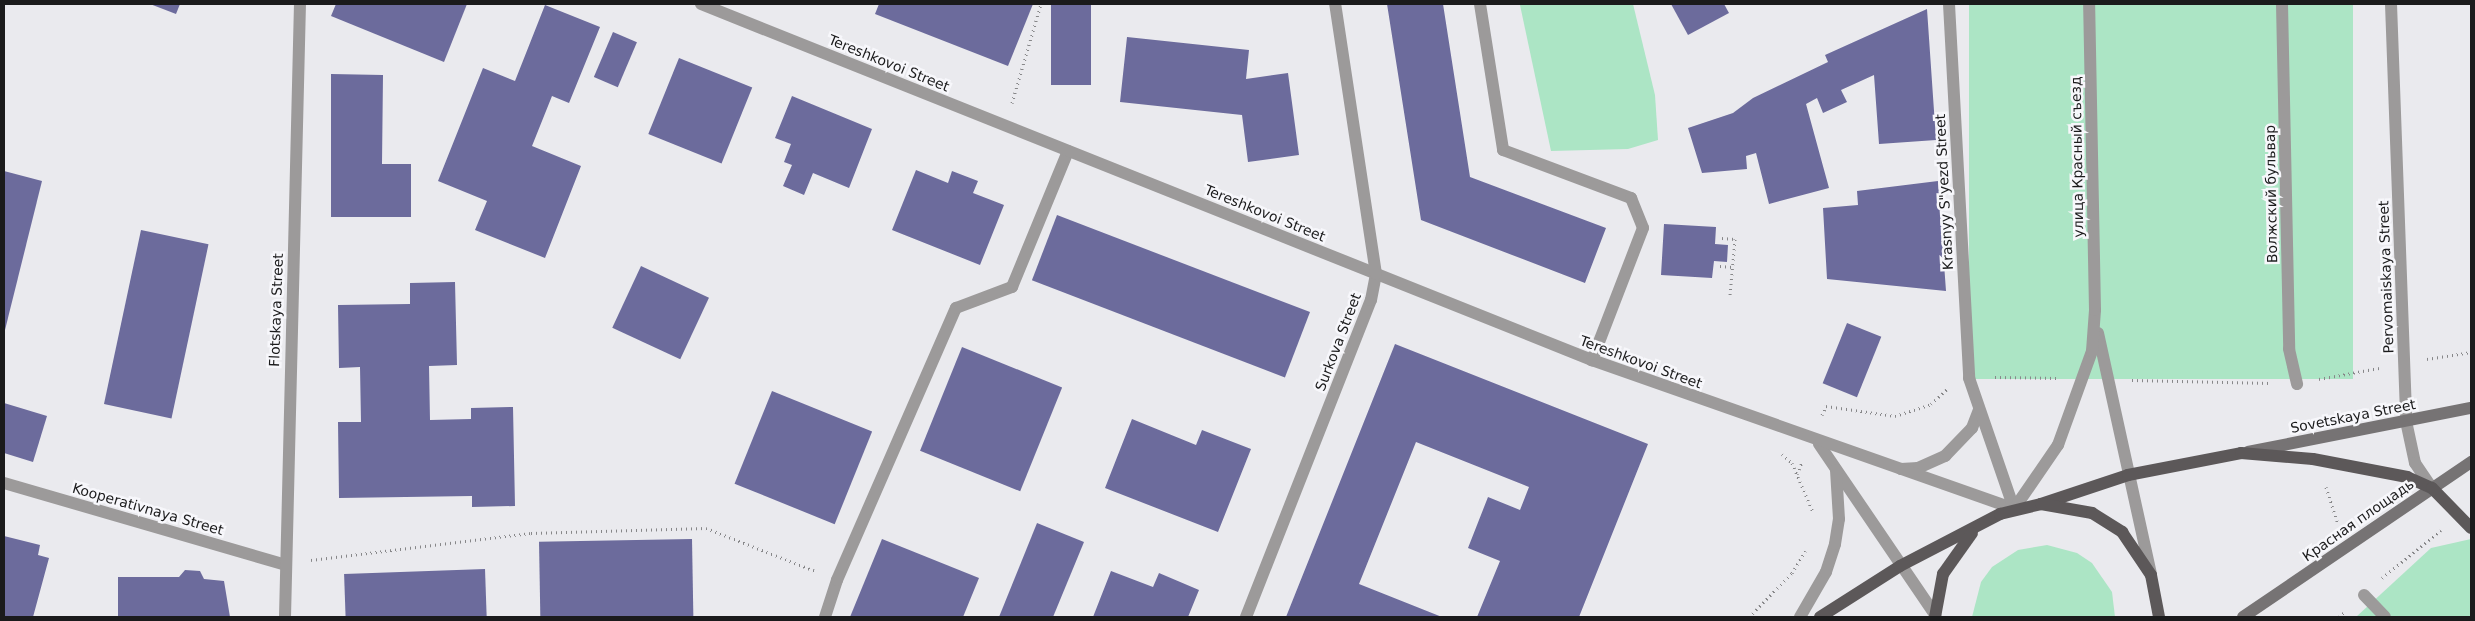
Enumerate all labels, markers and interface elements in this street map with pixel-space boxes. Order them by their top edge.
street label: Tereshkovoi Street [826,31,952,95]
street label: улица Красный съезд [2067,76,2087,238]
street label: Krasnyy S"yezd Street [1932,114,1956,270]
street label: Волжский бульвар [2261,125,2281,263]
street label: Tereshkovoi Street [1202,181,1328,245]
street label: Pervomaiskaya Street [2375,200,2397,354]
street label: Flotskaya Street [266,253,286,367]
street label: Surkova Street [1312,291,1364,393]
street label: Tereshkovoi Street [1578,332,1704,392]
street label: Sovetskaya Street [2289,396,2417,436]
street label: Красная площадь [2299,475,2417,565]
street label: Kooperativnaya Street [71,479,225,539]

